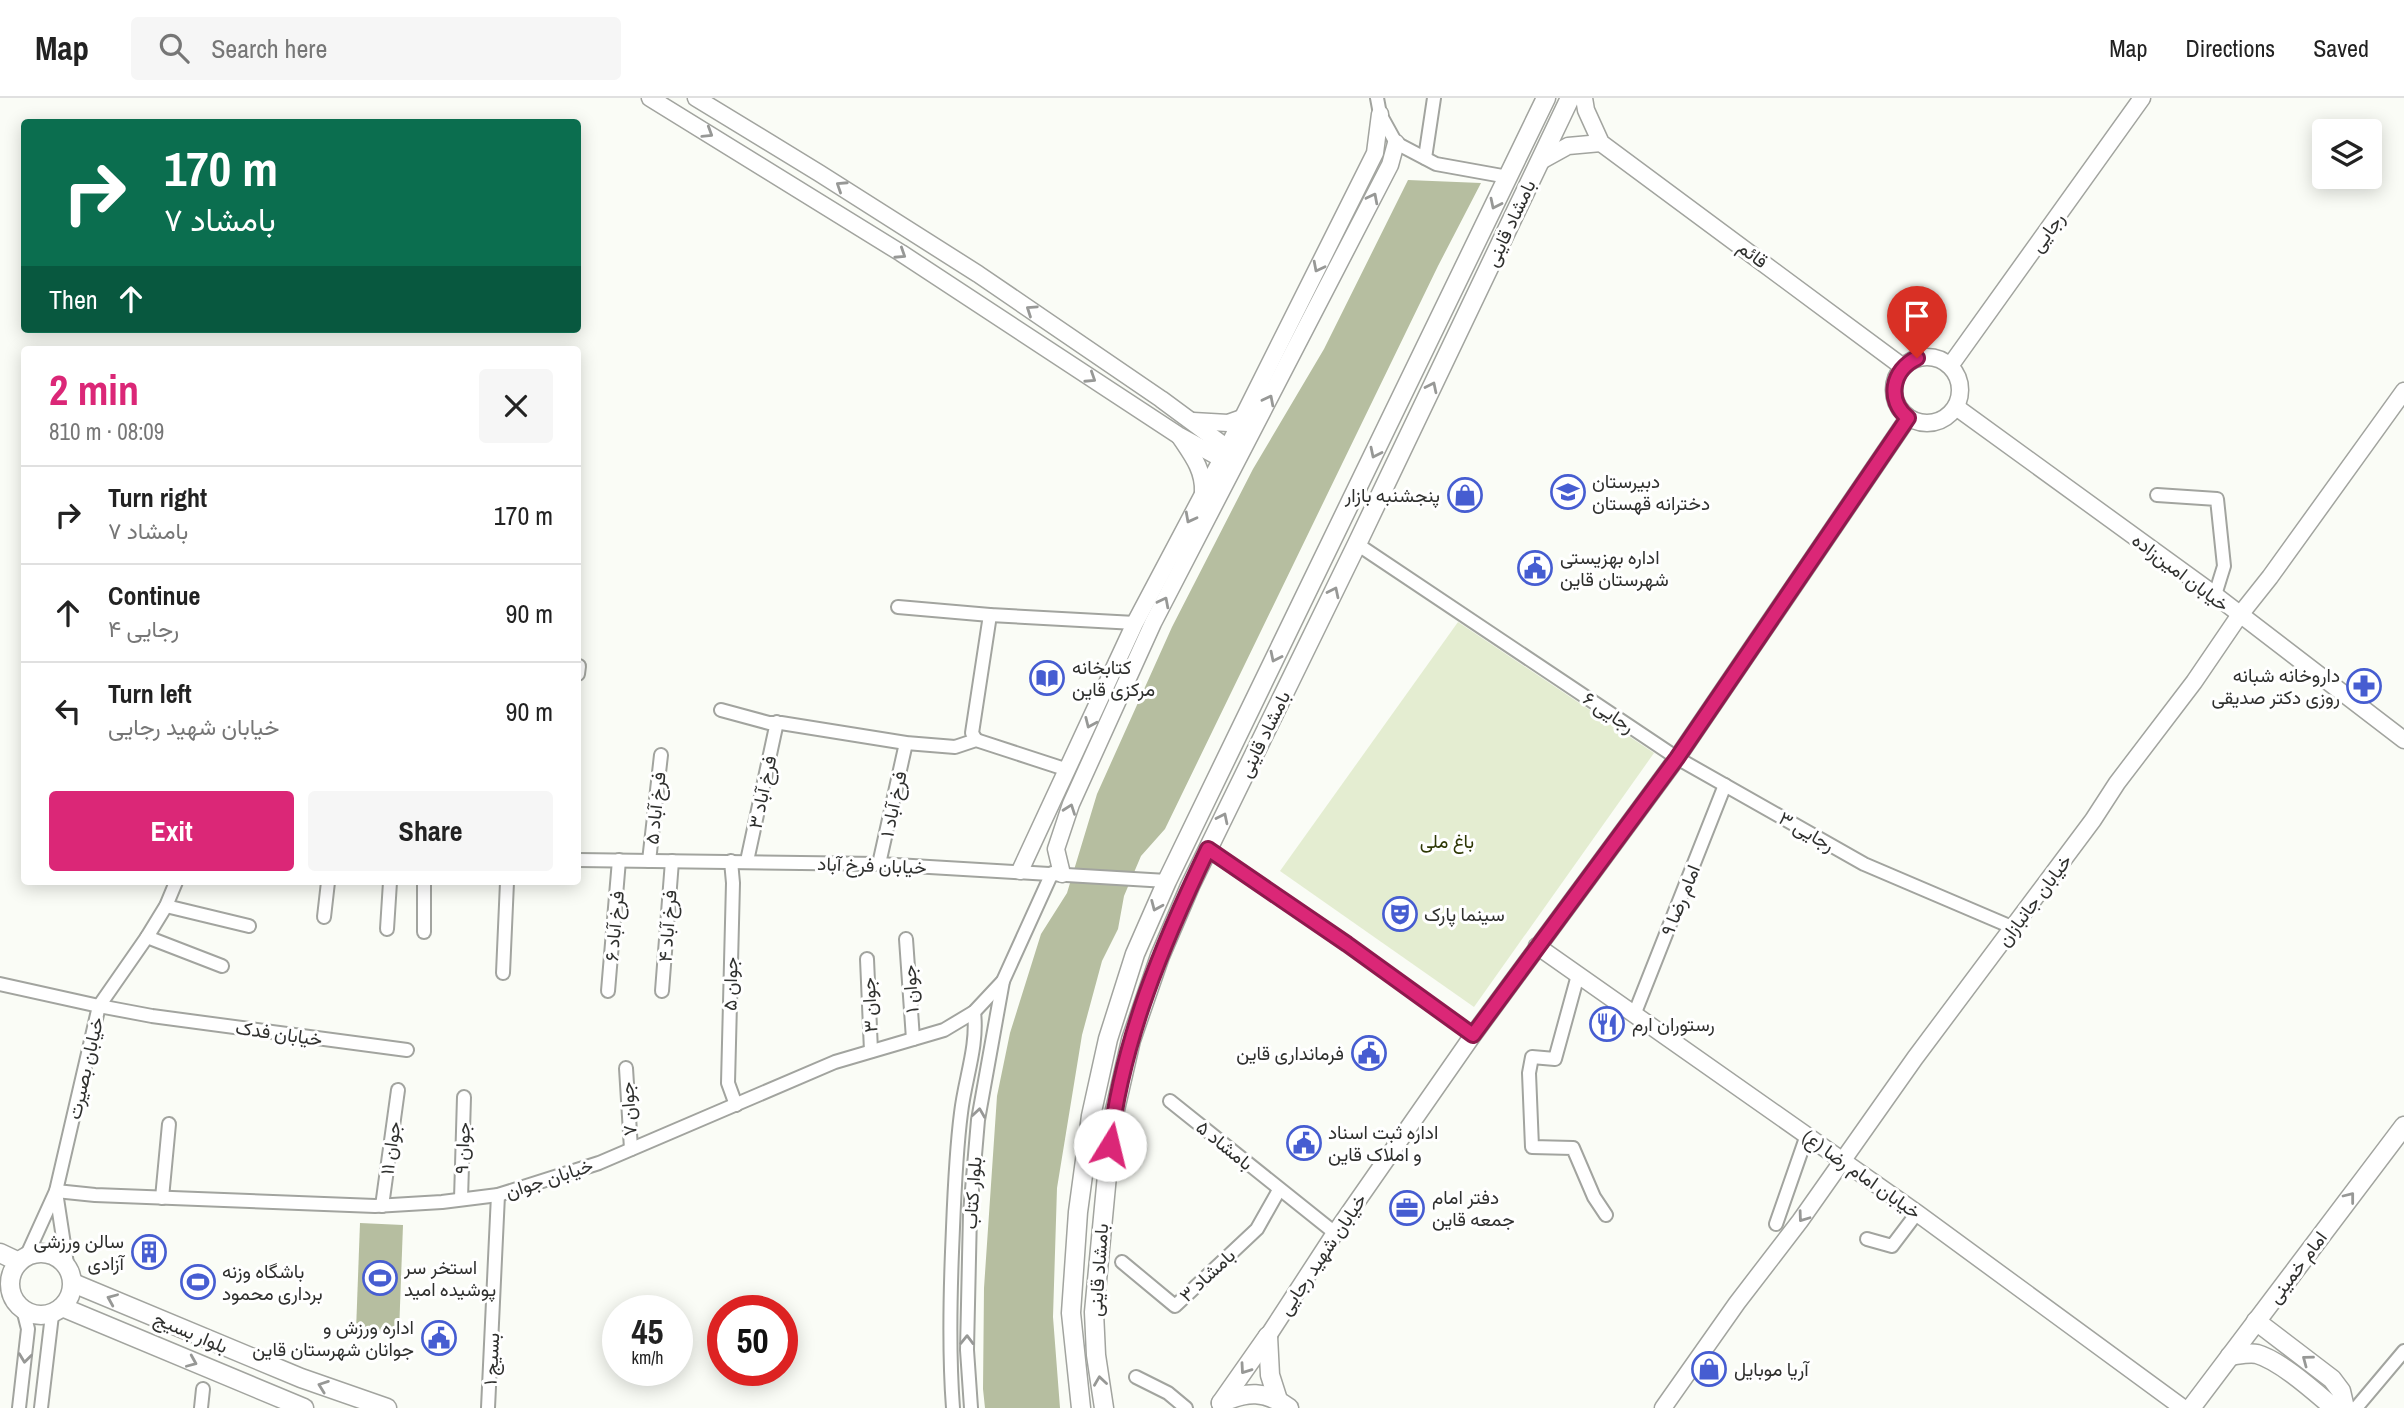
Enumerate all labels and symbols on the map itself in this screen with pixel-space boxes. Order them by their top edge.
one-way arrow [700,125,713,138]
street label: بامشاد قاینی [1478,175,1542,271]
one-way arrow [835,182,848,195]
one-way arrow [1365,193,1379,205]
one-way arrow [1489,197,1503,209]
street label: رجایی [2024,207,2070,257]
street label: قائم [1733,234,1773,274]
one-way arrow [893,245,906,258]
one-way arrow [1313,260,1327,272]
pin [1887,286,1947,358]
one-way arrow [1026,306,1039,318]
one-way arrow [1084,370,1097,383]
one-way arrow [1424,382,1438,394]
one-way arrow [1261,395,1274,407]
one-way arrow [1369,446,1383,458]
place label: دبیرستان دخترانه قهستان [1592,468,1710,516]
school or university icon: دبیرستان دخترانه قهستان [1549,473,1587,511]
shop icon: پنجشنبه بازار [1446,476,1484,514]
place label: پنجشنبه بازار [1344,482,1440,509]
one-way arrow [1184,511,1198,523]
street label: خیابان امین‌زاده [2127,527,2235,617]
place label: اداره بهزیستی شهرستان قاین [1560,544,1669,592]
public building icon: اداره بهزیستی شهرستان قاین [1516,549,1554,587]
one-way arrow [1326,587,1340,599]
one-way arrow [1156,597,1170,609]
one-way arrow [1270,650,1284,662]
place label: کتابخانه مرکزی قاین [1072,654,1155,702]
library icon: کتابخانه مرکزی قاین [1028,659,1066,697]
place label: داروخانه شبانه روزی دکتر صدیقی [2212,662,2340,710]
pharmacy icon: داروخانه شبانه روزی دکتر صدیقی [2345,667,2383,705]
street label: رجایی ۶ [1578,685,1640,739]
street label: بامشاد قاینی [1232,686,1296,782]
one-way arrow [1084,715,1098,728]
street label: فرخ آباد ۳ [742,753,782,831]
street label: فرخ آباد ۱ [873,769,913,839]
street label: فرخ آباد ۵ [638,770,672,846]
one-way arrow [1061,803,1075,815]
street label: رجایی ۳ [1774,805,1840,857]
one-way arrow [1215,813,1229,825]
park label: باغ ملی [1420,828,1474,854]
street label: خیابان جانبازان [1991,848,2077,952]
street label: خیابان فرخ آباد [817,850,927,880]
street label: امام رضا ۹ [1654,861,1706,939]
street label: فرخ آباد ۴ [652,889,682,963]
street label: فرخ آباد ۶ [598,890,630,962]
theatre icon: سینما پارک [1381,895,1419,933]
one-way arrow [1150,900,1164,912]
place label: سینما پارک [1424,901,1505,928]
street label: جوان ۵ [717,957,743,1011]
street label: جوان ۱ [895,964,925,1014]
street label: جوان ۳ [855,977,883,1033]
restaurant icon: رستوران ارم [1588,1005,1626,1043]
place label: رستوران ارم [1632,1011,1715,1037]
street label: خیابان بصیرت [61,1014,109,1122]
street label: خیابان فدک [234,1014,324,1052]
public building icon: فرمانداری قاین [1350,1034,1388,1072]
place label: فرمانداری قاین [1236,1040,1344,1066]
street label: جوان ۷ [613,1081,643,1137]
one-way arrow [971,1107,986,1119]
position arrow [1073,1108,1147,1182]
street label: بامشاد ۵ [1191,1114,1259,1176]
place label: اداره ثبت اسناد و املاک قاین [1328,1119,1438,1167]
street label: جوان ۱۱ [373,1120,407,1176]
street label: جوان ۹ [448,1122,476,1174]
street label: خیابان امام رضا (ع) [1797,1123,1927,1225]
public building icon: اداره ثبت اسناد و املاک قاین [1285,1124,1323,1162]
street label: خیابان جوان [502,1152,596,1204]
street label: بلوار کتاب [956,1156,988,1230]
place label: دفتر امام جمعه قاین [1432,1184,1515,1232]
street label: خیابان شهید رجایی [1272,1188,1372,1320]
office icon: دفتر امام جمعه قاین [1388,1189,1426,1227]
one-way arrow [2341,1192,2354,1204]
one-way arrow [1799,1209,1811,1222]
street label: بامشاد قاینی [1082,1222,1114,1318]
street label: امام خمینی [2261,1225,2333,1309]
place label: سالن ورزشی آزادی [34,1228,126,1276]
building icon: سالن ورزشی آزادی [130,1233,168,1271]
street label: بامشاد ۳ [1173,1242,1241,1308]
place label: استخر سر پوشیده امید [403,1254,496,1303]
place label: باشگاه وزنه برداری محمود [222,1258,323,1306]
sports icon: استخر سر پوشیده امید [361,1259,399,1297]
sports icon: باشگاه وزنه برداری محمود [179,1263,217,1301]
one-way arrow [107,1294,119,1308]
speed limit sign: 50 [707,1295,798,1386]
street label: بلوار بسیج [150,1305,232,1360]
place label: اداره ورزش و جوانان شهرستان قاین [252,1314,414,1362]
public building icon: اداره ورزش و جوانان شهرستان قاین [420,1319,458,1357]
street label: بسیج ۱ [477,1332,506,1386]
one-way arrow [959,1334,975,1345]
shop icon: آریا موبایل [1690,1350,1728,1388]
one-way arrow [17,1353,32,1364]
one-way arrow [185,1354,198,1368]
one-way arrow [2302,1355,2315,1368]
place label: آریا موبایل [1734,1356,1810,1382]
one-way arrow [1241,1361,1253,1374]
one-way arrow [1093,1376,1108,1387]
one-way arrow [317,1380,329,1394]

